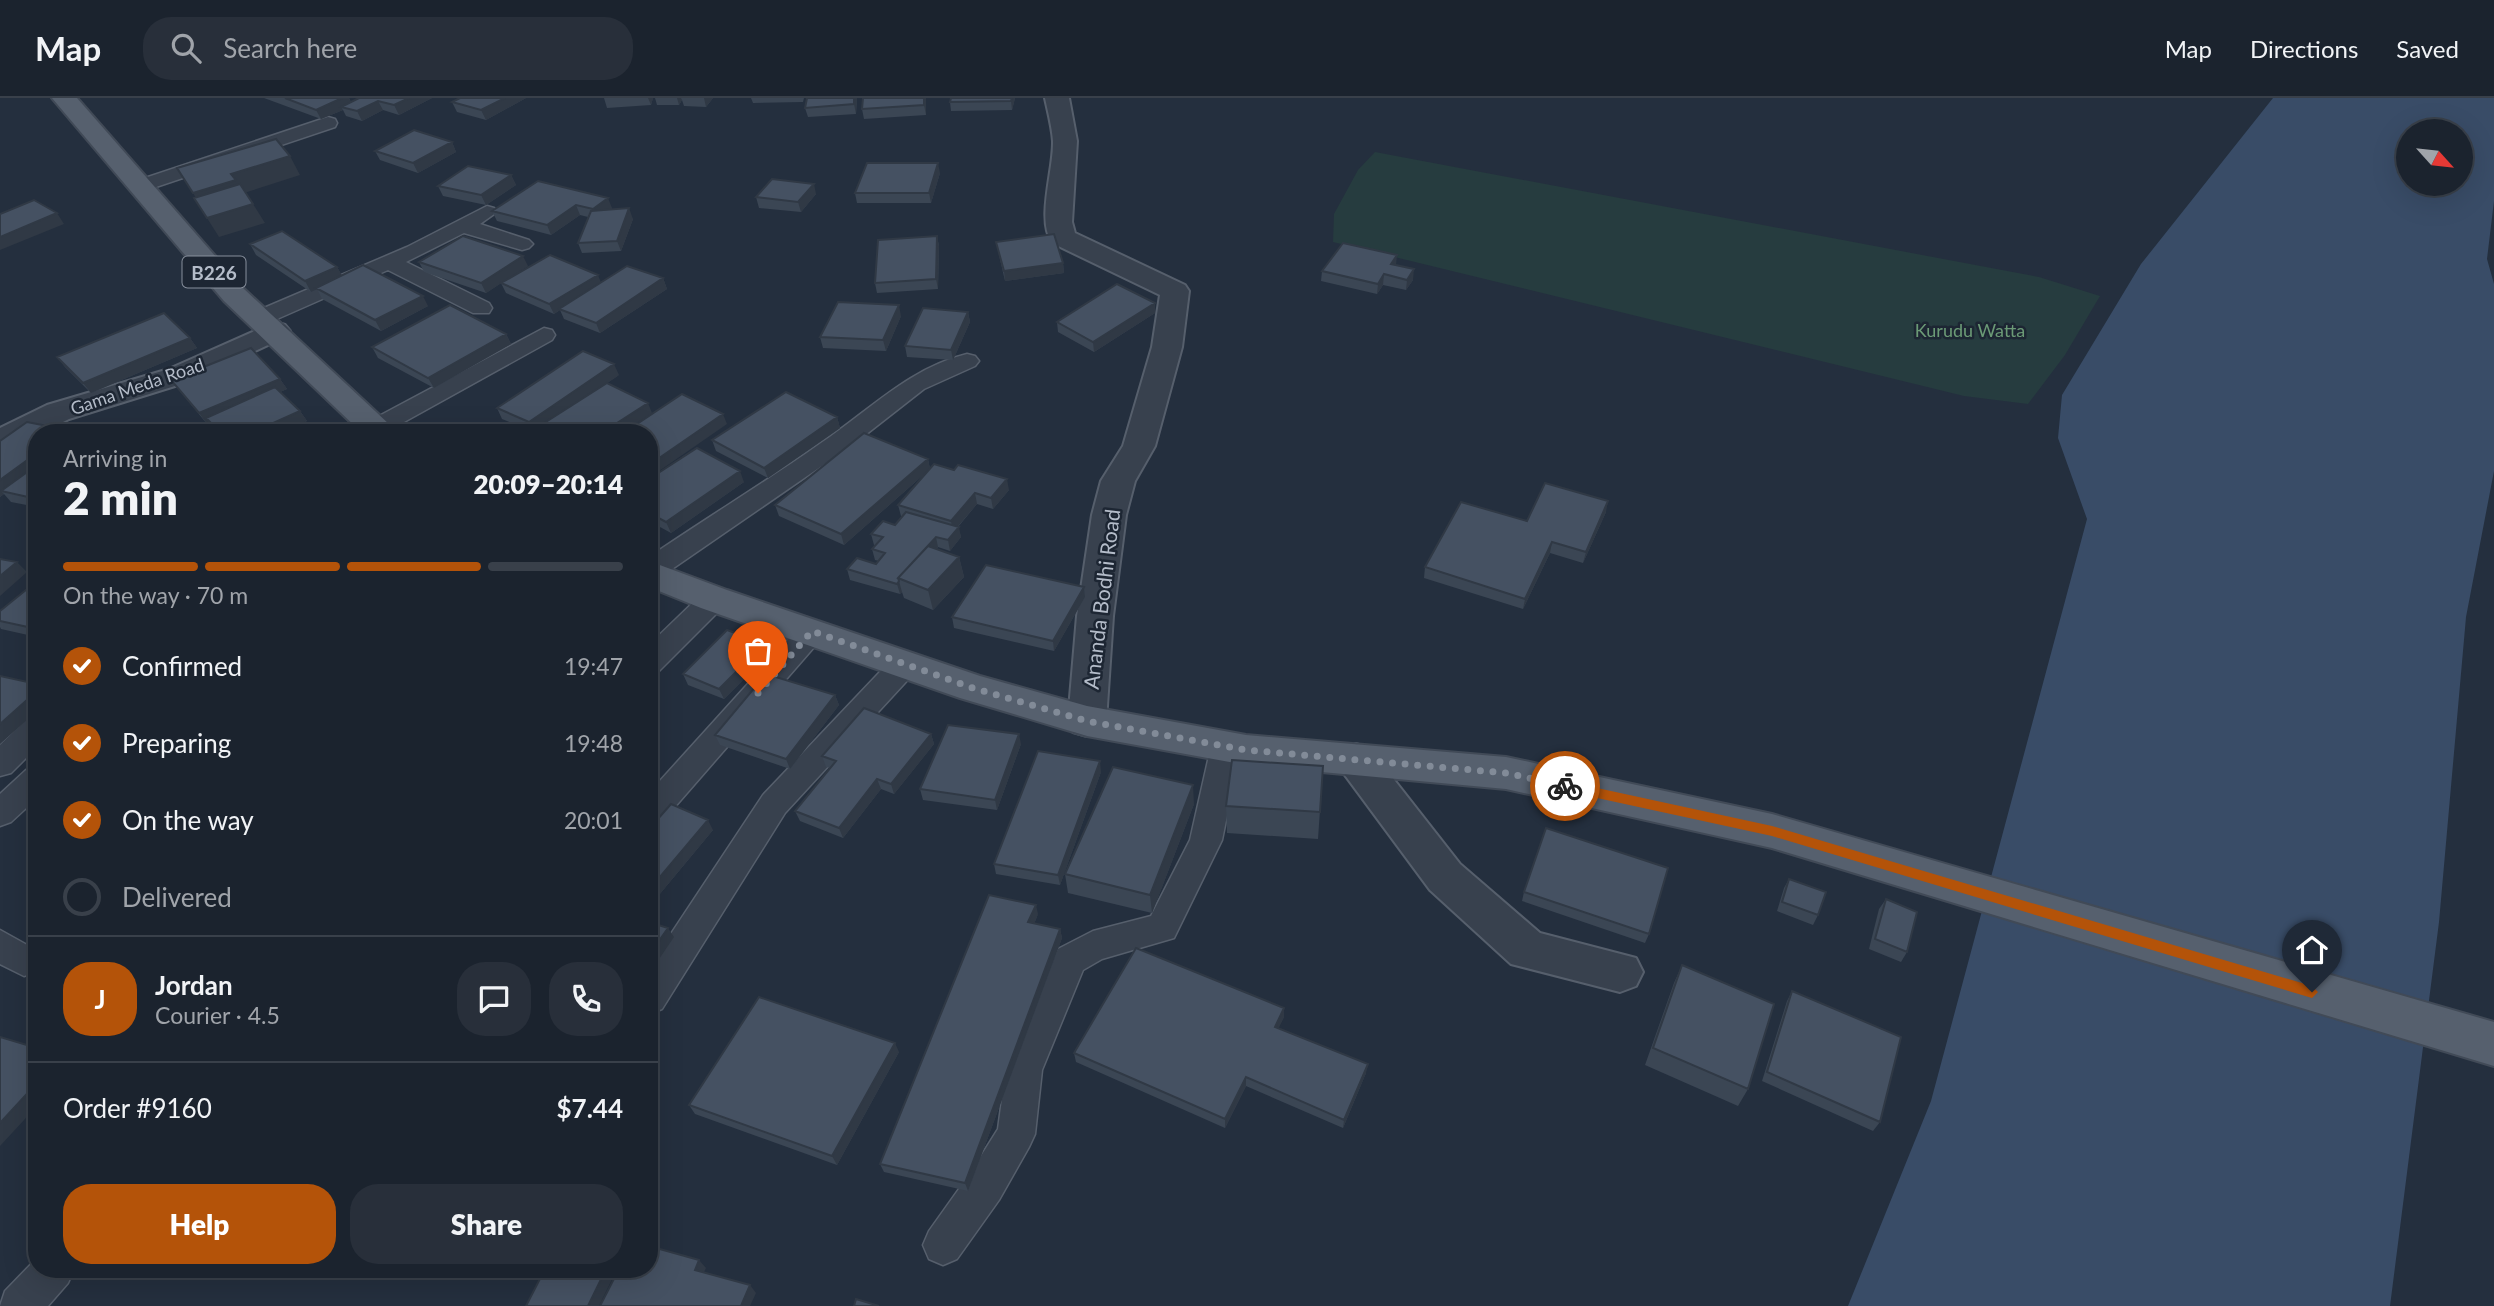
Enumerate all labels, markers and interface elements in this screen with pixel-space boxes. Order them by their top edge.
search box [143,17,633,80]
text: Map [35,28,101,68]
icon: search [167,29,205,67]
text: Search here [223,32,357,64]
text: Map [2165,34,2212,63]
text: Directions [2250,34,2358,63]
text: Saved [2396,34,2459,63]
north arrow [2396,119,2473,196]
map controls [2396,119,2473,196]
road number: B226 [182,256,246,288]
park label: Kurudu Watta [1915,319,2025,341]
street label: Gama Meda Road [67,353,207,419]
text: Arriving in [63,444,167,472]
text: 20:09–20:14 [473,468,623,500]
text: 2 min [63,470,178,525]
street label: Ananda Bodhi Road [1078,507,1124,691]
text: On the way · 70 m [63,581,248,609]
pin [728,621,788,693]
icon: bag [739,632,777,670]
icon: check [63,647,101,685]
text: Confirmed [122,650,242,682]
text: 19:47 [564,652,623,680]
icon: check [63,724,101,762]
text: Preparing [122,727,231,759]
text: 19:48 [564,729,623,757]
courier [1530,751,1600,821]
icon: bike [1546,767,1584,805]
icon: check [63,801,101,839]
text: On the way [122,804,254,836]
text: 20:01 [564,806,623,834]
text: Delivered [122,881,232,913]
pin [2282,920,2342,992]
icon: home [2293,931,2331,969]
button: chat [457,962,531,1036]
button: phone [549,962,623,1036]
text: Jordan [155,969,233,1001]
text: J [94,983,106,1015]
text: Courier · 4.5 [155,1001,280,1029]
text: Order #9160 [63,1092,212,1124]
text: $7.44 [557,1092,623,1124]
button: Help [63,1184,336,1264]
button: Share [350,1184,623,1264]

